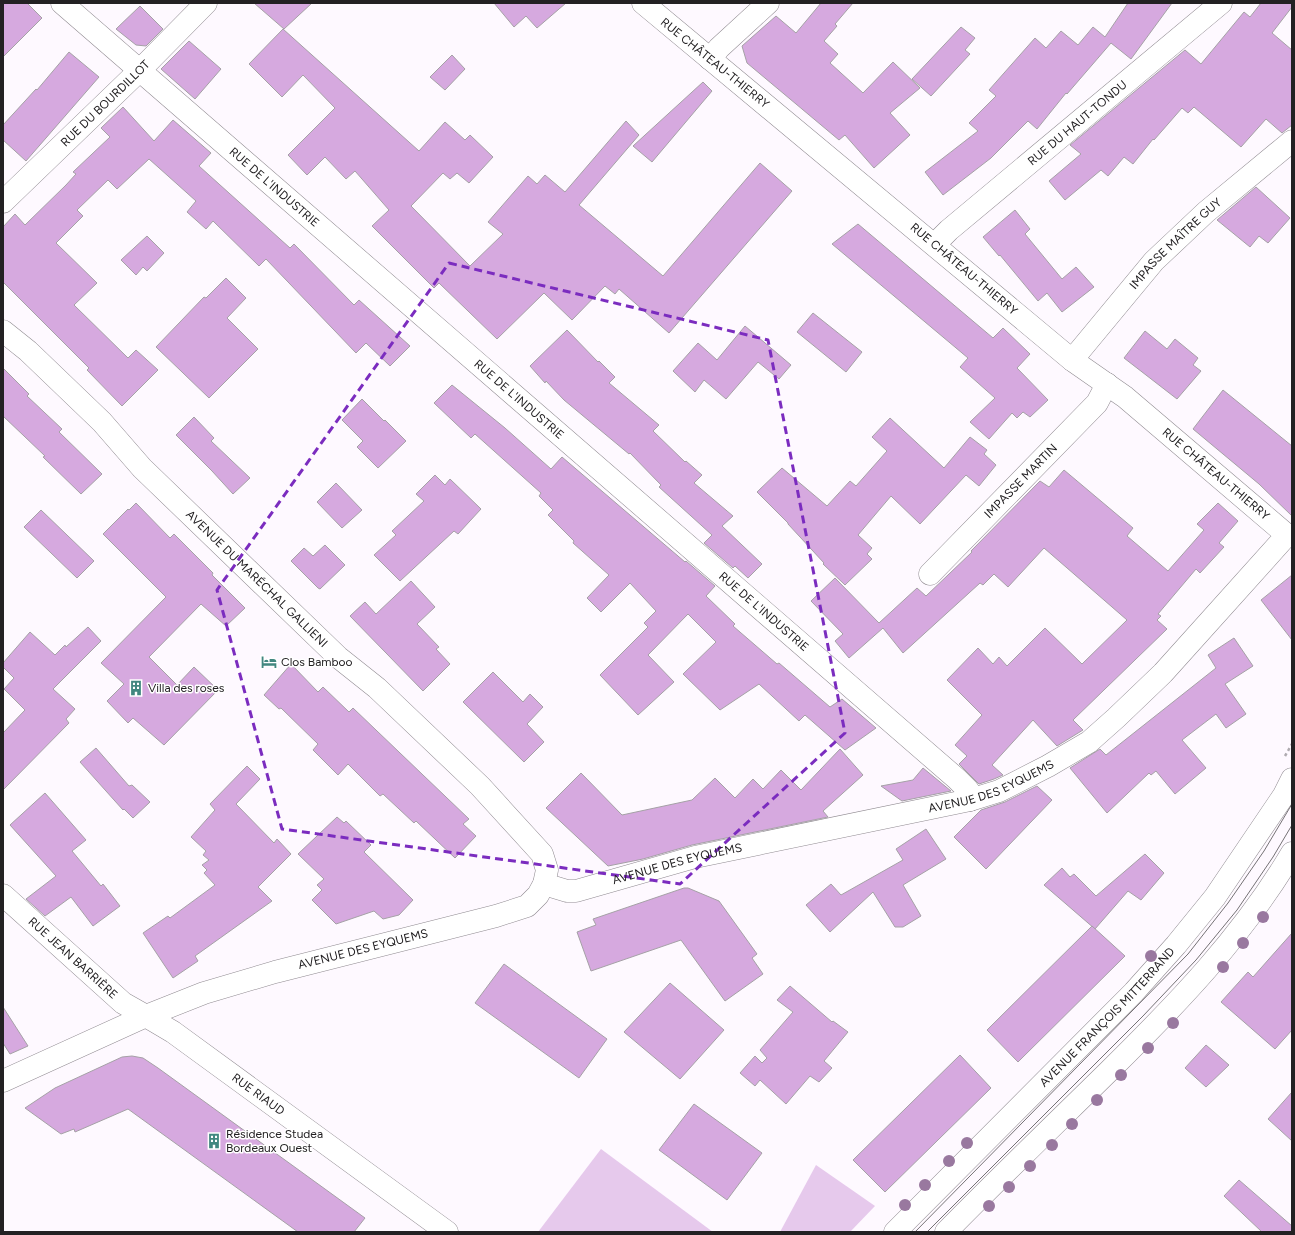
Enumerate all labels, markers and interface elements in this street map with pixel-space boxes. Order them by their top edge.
street label: RUE CHÂTEAU-THIERRY [658,15,773,112]
street label: RUE DU BOURDILLOT [58,57,153,149]
street label: RUE DU HAUT-TONDU [1025,77,1130,168]
street label: RUE DE L'INDUSTRIE [227,144,322,230]
street label: IMPASSE MAÎTRE GUY [1127,195,1225,292]
street label: RUE CHÂTEAU-THIERRY [908,220,1021,318]
street label: RUE DE L'INDUSTRIE [471,357,567,442]
street label: RUE CHÂTEAU-THIERRY [1160,425,1273,523]
street label: IMPASSE MARTIN [981,441,1060,521]
street label: AVENUE DU MARÉCHAL GALLIENI [183,507,330,650]
street label: RUE DE L'INDUSTRIE [716,569,812,654]
hotel icon: Clos Bamboo [260,653,278,671]
place label: Clos Bamboo [281,655,352,669]
building icon: Villa des roses [127,679,145,697]
place label: Villa des roses [148,681,225,695]
street label: AVENUE DES EYQUEMS [927,757,1056,815]
street label: AVENUE DES EYQUEMS [611,840,743,887]
street label: RUE JEAN BARRIÈRE [26,914,120,1002]
street label: AVENUE DES EYQUEMS [297,926,429,972]
street label: AVENUE FRANÇOIS MITTERRAND [1037,944,1178,1090]
street label: RUE RIAUD [229,1070,287,1118]
place label: Résidence Studea Bordeaux Ouest [226,1127,323,1155]
building icon: Résidence Studea Bordeaux Ouest [205,1132,223,1150]

